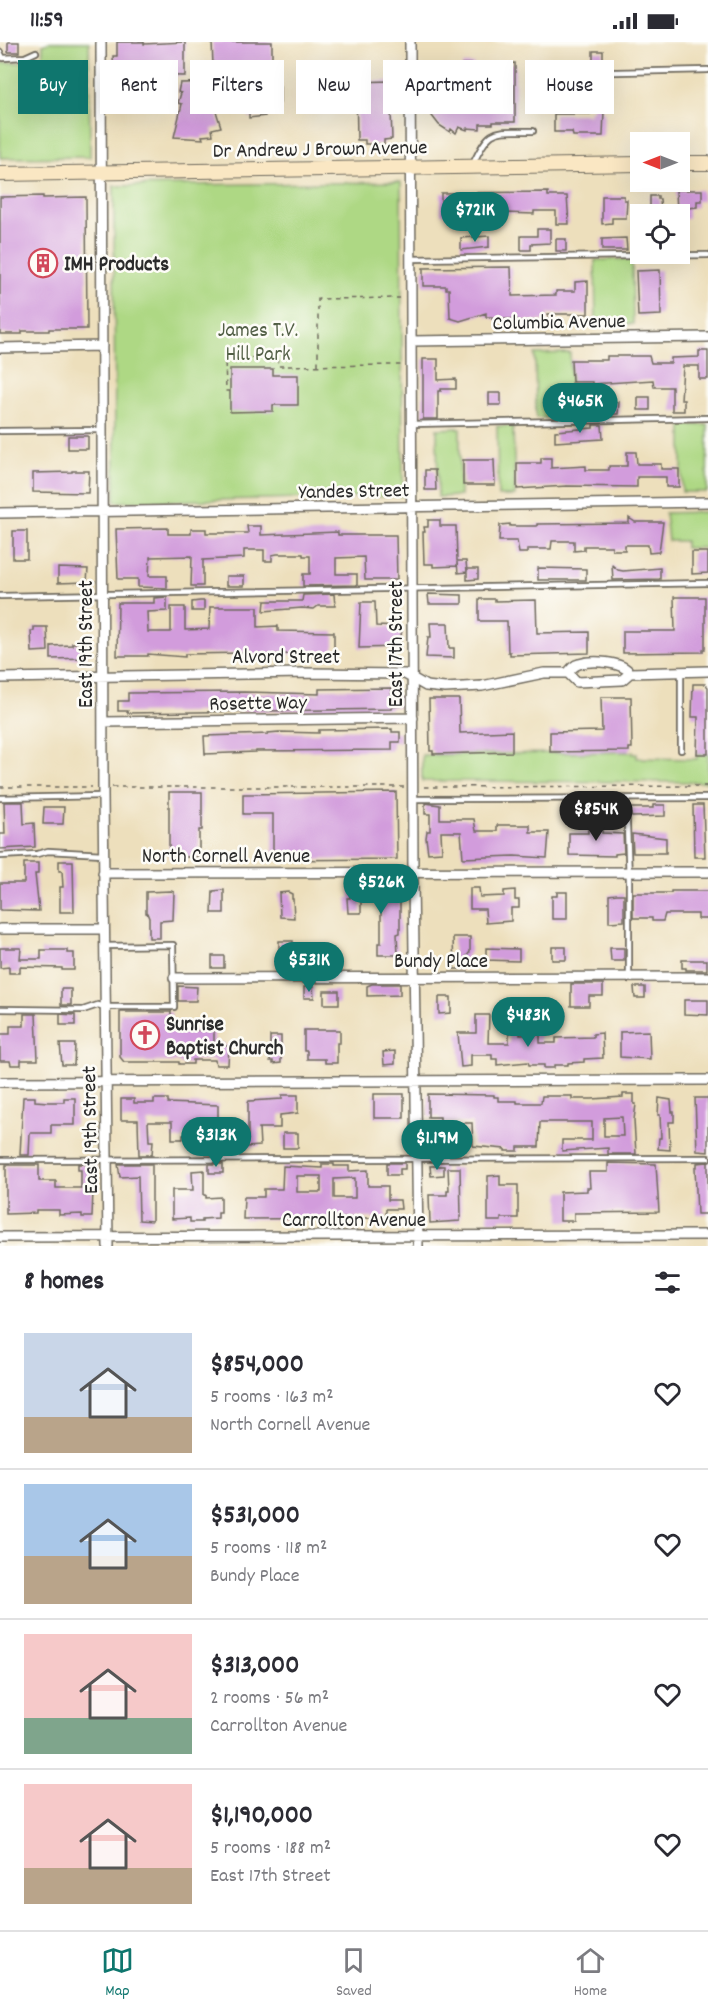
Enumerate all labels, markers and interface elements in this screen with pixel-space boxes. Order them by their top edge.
text: 11:59 [30,6,64,37]
chip: Buy [18,60,88,114]
chip: Rent [100,60,178,114]
chip: Filters [190,60,284,114]
chip: New [296,60,371,114]
chip: Apartment [383,60,513,114]
chip: House [525,60,614,114]
north arrow [630,132,690,192]
map controls [630,132,690,264]
street label: Dr Andrew J Brown Avenue [212,134,428,168]
pin: $721K [433,192,517,243]
text: $721K [455,197,495,225]
button: locate [630,204,690,264]
building icon: IMH Products [27,247,59,279]
place label: IMH Products [64,251,169,281]
street label: Columbia Avenue [492,308,626,340]
park label: James T.V. Hill Park [218,317,298,371]
pin: $465K [538,383,622,434]
text: $465K [557,388,603,416]
street label: Yandes Street [298,477,410,509]
street label: East 19th Street [73,580,103,708]
street label: East 17th Street [383,580,413,707]
street label: Alvord Street [232,644,340,674]
street label: Rosette Way [209,689,308,721]
pin: $854K [554,791,638,842]
text: $854K [574,796,618,824]
street label: North Cornell Avenue [142,843,310,873]
pin: $526K [339,864,423,915]
text: $526K [357,869,405,897]
pin: $531K [267,942,351,993]
text: $531K [288,947,330,975]
street label: Bundy Place [394,948,488,978]
pin: $483K [486,997,570,1048]
text: $483K [506,1002,550,1030]
place label: Sunrise Baptist Church [166,1011,284,1065]
church icon: Sunrise Baptist Church [129,1019,161,1051]
street label: East 19th Street [76,1065,108,1194]
pin: $313K [174,1117,258,1168]
pin: $1.19M [388,1120,486,1171]
text: $313K [195,1122,237,1150]
text: $1.19M [415,1125,459,1153]
street label: Carrollton Avenue [282,1207,426,1237]
text: 8 homes [24,1264,104,1301]
icon: filters [651,1266,684,1299]
text: $854,000 [210,1347,304,1384]
icon: home [72,1357,144,1429]
icon: heart [651,1377,684,1410]
text: 5 rooms · 163 m² [210,1384,334,1412]
text: North Cornell Avenue [210,1412,370,1440]
text: $531,000 [210,1498,300,1535]
icon: home [72,1508,144,1580]
icon: heart [651,1528,684,1561]
text: 5 rooms · 118 m² [210,1535,327,1563]
text: Bundy Place [210,1563,299,1591]
text: $313,000 [210,1648,299,1685]
icon: home [72,1658,144,1730]
icon: heart [651,1678,684,1711]
text: 2 rooms · 56 m² [210,1685,329,1713]
text: Carrollton Avenue [210,1713,347,1741]
text: $1,190,000 [210,1798,313,1835]
icon: home [72,1808,144,1880]
icon: heart [651,1828,684,1861]
text: 5 rooms · 188 m² [210,1835,331,1863]
text: East 17th Street [210,1863,331,1891]
tab: Map [101,1944,134,2003]
tab: Saved [336,1944,372,2003]
tab: Home [574,1944,607,2003]

